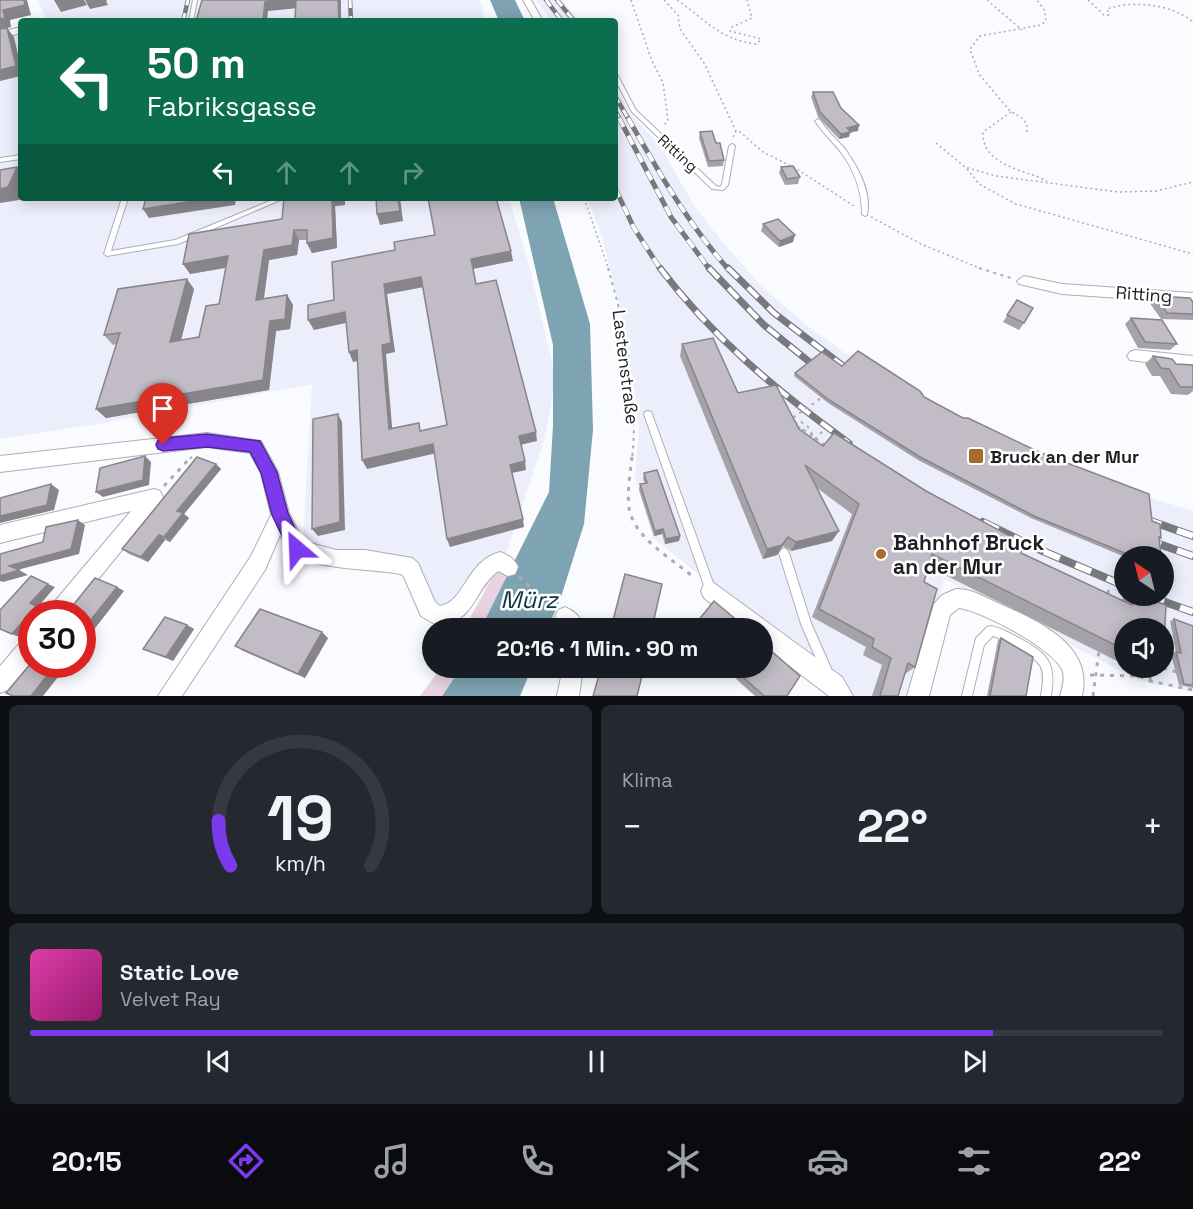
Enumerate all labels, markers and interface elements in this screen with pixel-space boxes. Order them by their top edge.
text: 50 m [147,37,246,90]
icon: left [48,42,126,120]
text: Fabriksgasse [147,89,317,124]
street label: Ritting [654,130,702,176]
icon: left [207,156,240,189]
icon: ahead [270,156,303,189]
icon: ahead [333,156,366,189]
icon: right [396,156,429,189]
street label: Ritting [1115,281,1173,307]
street label: Lastenstraße [608,308,644,426]
pin [137,383,188,445]
icon: arrive [146,392,179,425]
place label: Bruck an der Mur [990,445,1139,468]
marker: Bruck an der Mur [967,447,985,465]
position arrow [265,517,329,581]
place label: Bahnhof Bruck an der Mur [893,529,1044,580]
north arrow [1114,546,1174,606]
map controls [1114,546,1174,678]
marker: Bahnhof Bruck an der Mur [874,547,888,561]
water label: Mürz [501,584,559,615]
speed limit sign: 30 [18,600,96,678]
button: sound [1114,618,1174,678]
text: 20:16 · 1 Min. · 90 m [497,634,698,662]
text: Klima [622,767,673,793]
text: 19 [267,779,334,858]
text: 22° [857,798,928,855]
text: − [622,806,642,848]
text: + [1143,806,1163,848]
text: km/h [275,851,326,878]
text: Static Love [120,958,239,986]
text: Velvet Ray [120,986,221,1012]
icon: previous [202,1045,235,1078]
icon: pause [580,1045,613,1078]
icon: next [958,1045,991,1078]
icon: directions [225,1140,267,1182]
icon: music [371,1140,413,1182]
icon: phone [516,1140,558,1182]
icon: climate [662,1140,704,1182]
icon: car [807,1140,849,1182]
icon: filters [953,1140,995,1182]
text: 20:15 [52,1144,122,1179]
text: 22° [1098,1144,1141,1179]

